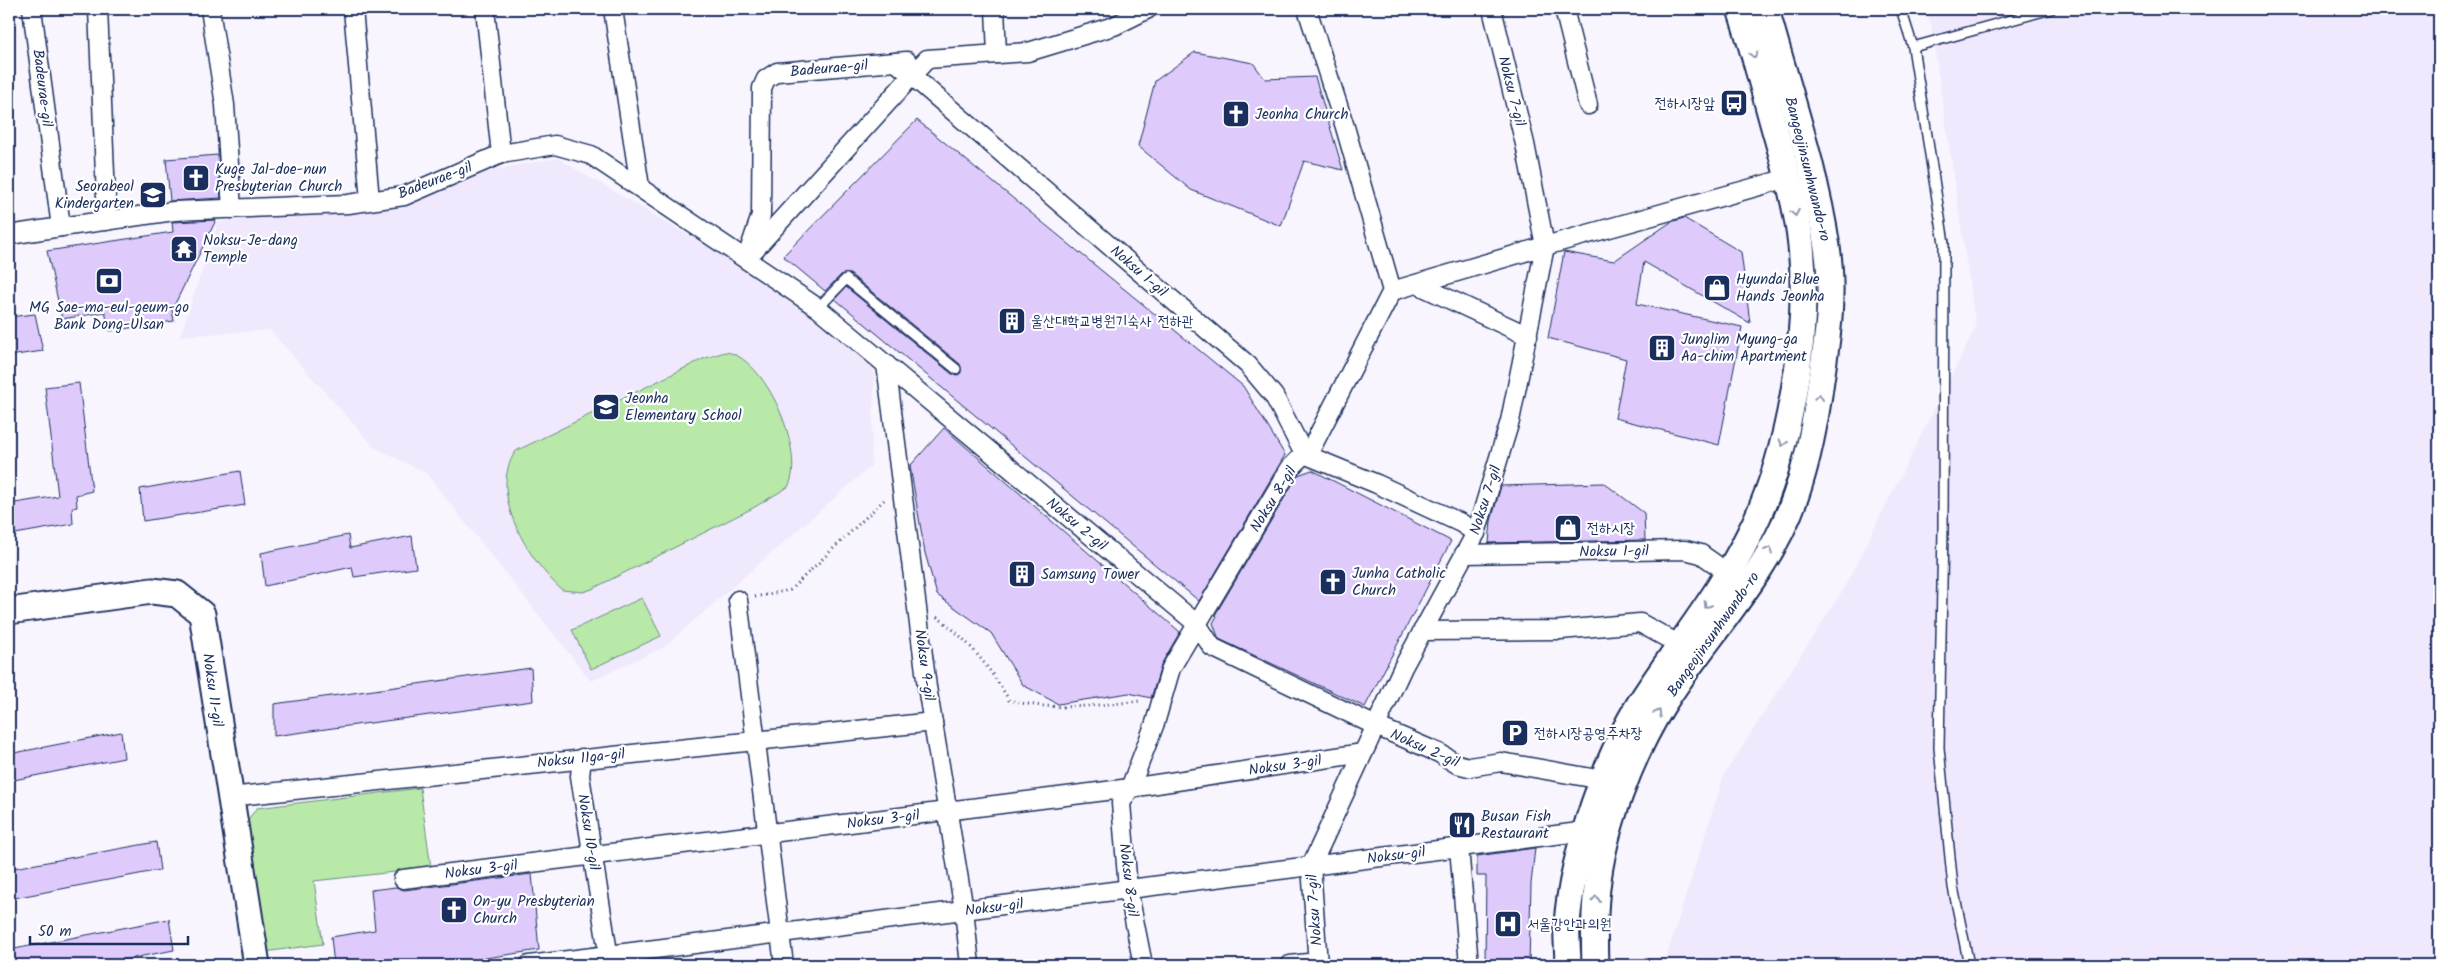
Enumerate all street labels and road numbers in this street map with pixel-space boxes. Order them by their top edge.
street label: Badeurae-gil [25,48,59,129]
street label: Badeurae-gil [789,54,869,84]
street label: Noksu 7-gil [1491,54,1531,129]
street label: Bangeojinsunhwando-ro [1777,94,1837,244]
street label: Badeurae-gil [395,156,476,206]
street label: Noksu 1-gil [1104,240,1173,304]
street label: Noksu 8-gil [1244,462,1304,537]
street label: Noksu 7-gil [1463,462,1509,538]
street label: Noksu 2-gil [1040,492,1112,558]
street label: Noksu 1-gil [1579,539,1649,565]
street label: Bangeojinsunhwando-ro [1661,567,1766,702]
street label: Noksu 9-gil [907,628,941,703]
street label: Noksu 11-gil [195,652,229,729]
street label: Noksu 2-gil [1386,723,1463,775]
street label: Noksu 11ga-gil [536,742,627,776]
street label: Noksu 3-gil [1247,749,1323,783]
street label: Noksu 10-gil [570,792,606,872]
street label: Noksu 3-gil [845,804,921,836]
street label: Noksu-gil [1365,840,1427,871]
street label: Noksu 8-gil [1112,842,1144,919]
street label: Noksu 3-gil [443,854,519,886]
street label: Noksu 7-gil [1301,873,1329,947]
street label: Noksu-gil [963,892,1025,923]

